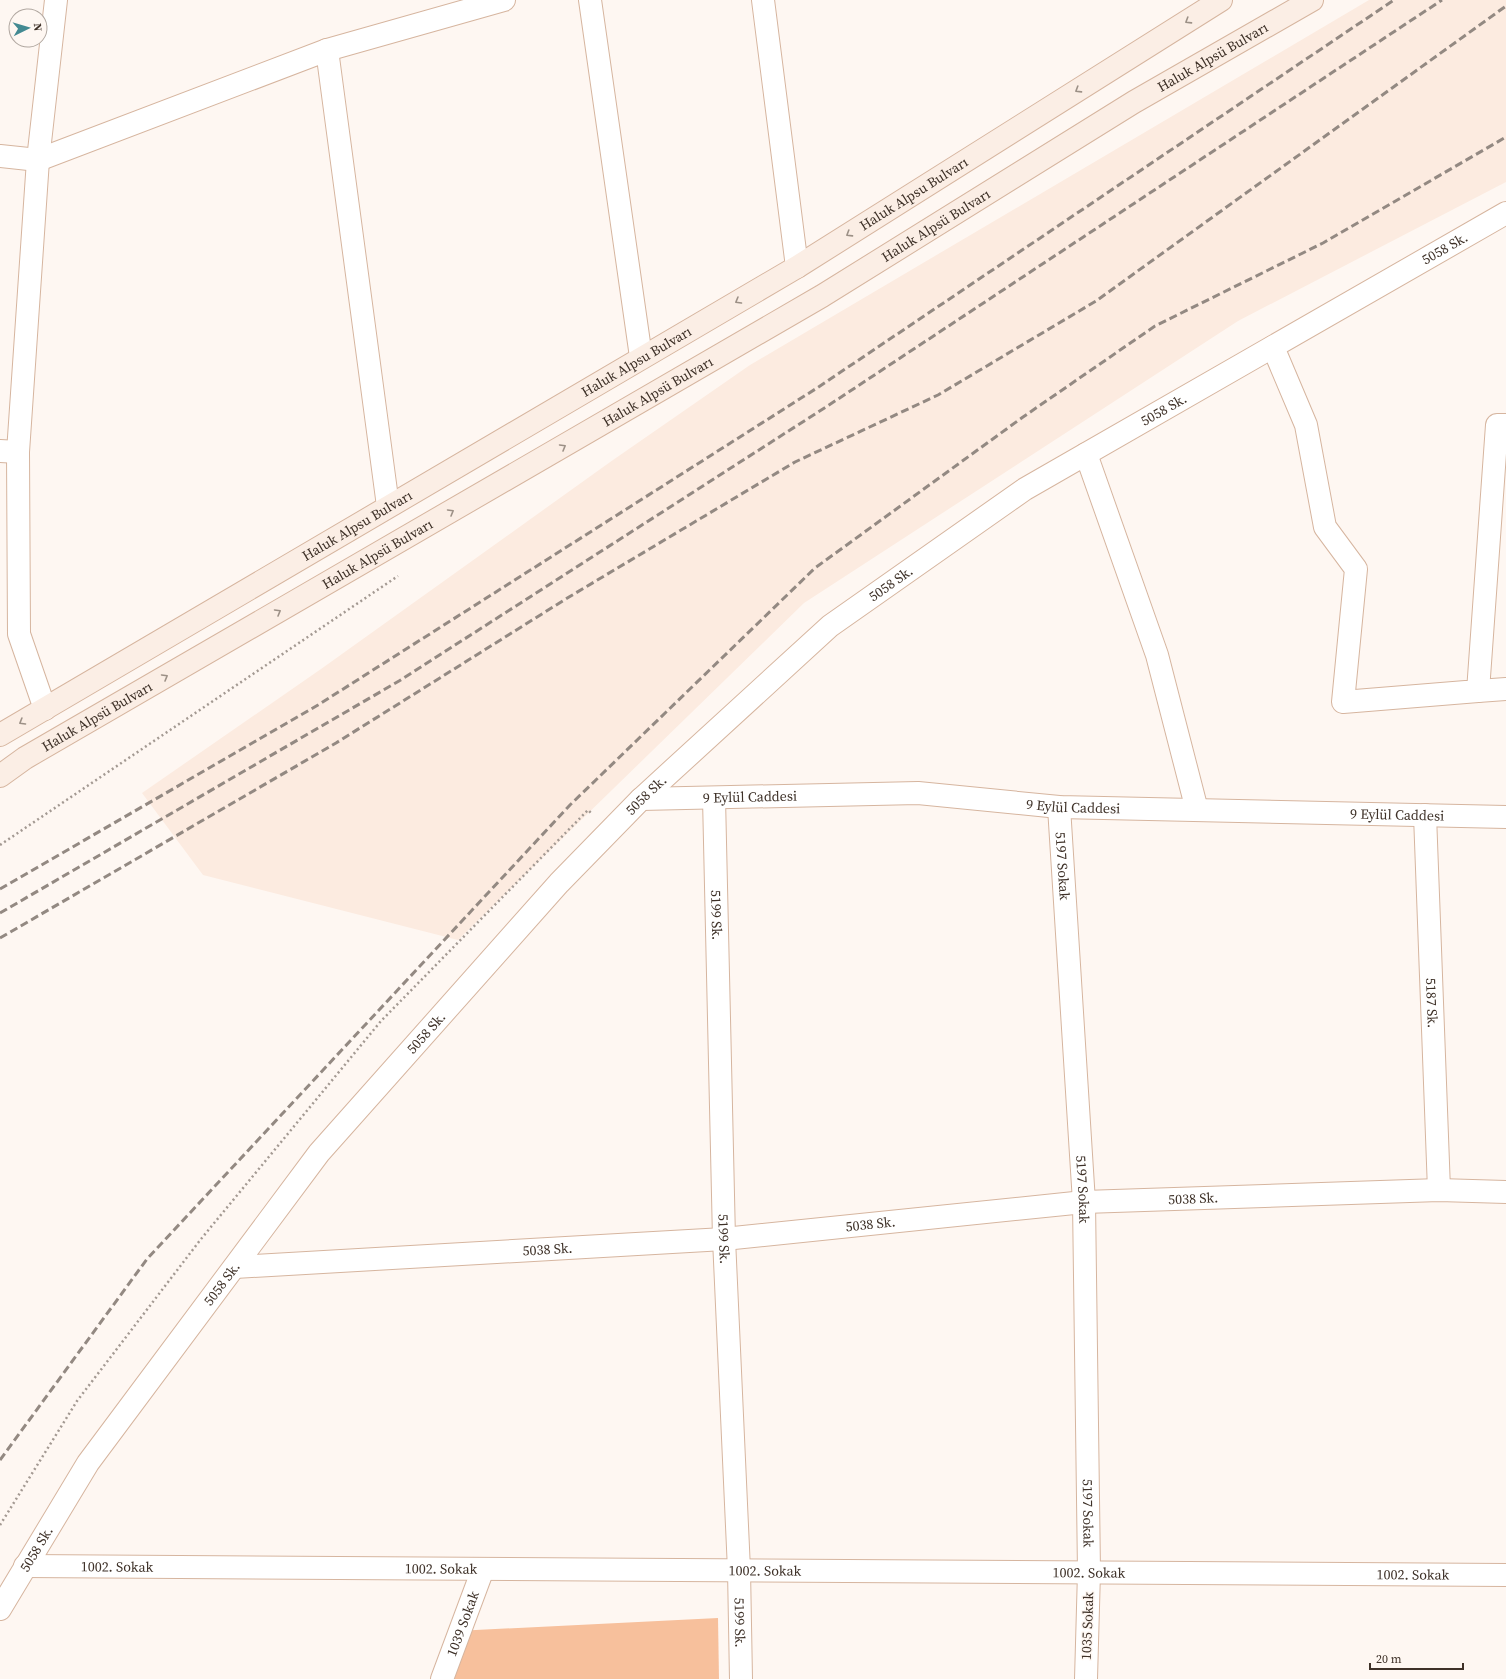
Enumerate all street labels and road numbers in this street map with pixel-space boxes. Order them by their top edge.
street label: Haluk Alpsü Bulvarı [1153,17,1272,97]
street label: Haluk Alpsu Bulvarı [855,152,972,235]
street label: Haluk Alpsü Bulvarı [878,184,994,267]
street label: 5058 Sk. [1418,227,1471,269]
street label: Haluk Alpsu Bulvarı [578,321,695,402]
street label: Haluk Alpsü Bulvarı [599,351,717,431]
street label: 5058 Sk. [1137,388,1190,431]
street label: Haluk Alpsu Bulvarı [298,485,416,566]
street label: Haluk Alpsü Bulvarı [318,514,436,594]
street label: 5058 Sk. [864,561,917,606]
street label: Haluk Alpsü Bulvarı [38,676,156,756]
street label: 5058 Sk. [621,770,671,819]
street label: 9 Eylül Caddesi [703,786,797,808]
street label: 9 Eylül Caddesi [1025,794,1121,818]
street label: 9 Eylül Caddesi [1350,804,1445,826]
street label: 5197 Sokak [1051,831,1075,901]
street label: 5199 Sk. [706,890,727,940]
street label: 5187 Sk. [1421,977,1443,1028]
street label: 5058 Sk. [402,1007,450,1058]
street label: 5197 Sokak [1071,1154,1094,1224]
street label: 5038 Sk. [1168,1187,1219,1209]
street label: 5038 Sk. [844,1211,896,1236]
street label: 5199 Sk. [713,1214,735,1264]
street label: 5038 Sk. [522,1238,573,1261]
street label: 5058 Sk. [199,1258,245,1310]
street label: 5197 Sokak [1078,1479,1099,1548]
street label: 5058 Sk. [15,1522,58,1576]
street label: 1002. Sokak [81,1556,154,1577]
street label: 1002. Sokak [405,1558,478,1579]
street label: 1002. Sokak [729,1560,802,1581]
street label: 1002. Sokak [1053,1562,1126,1583]
street label: 1002. Sokak [1377,1564,1450,1585]
street label: 1039 Sokak [441,1588,484,1659]
street label: 1035 Sokak [1076,1591,1098,1661]
street label: 5199 Sk. [730,1597,750,1648]

